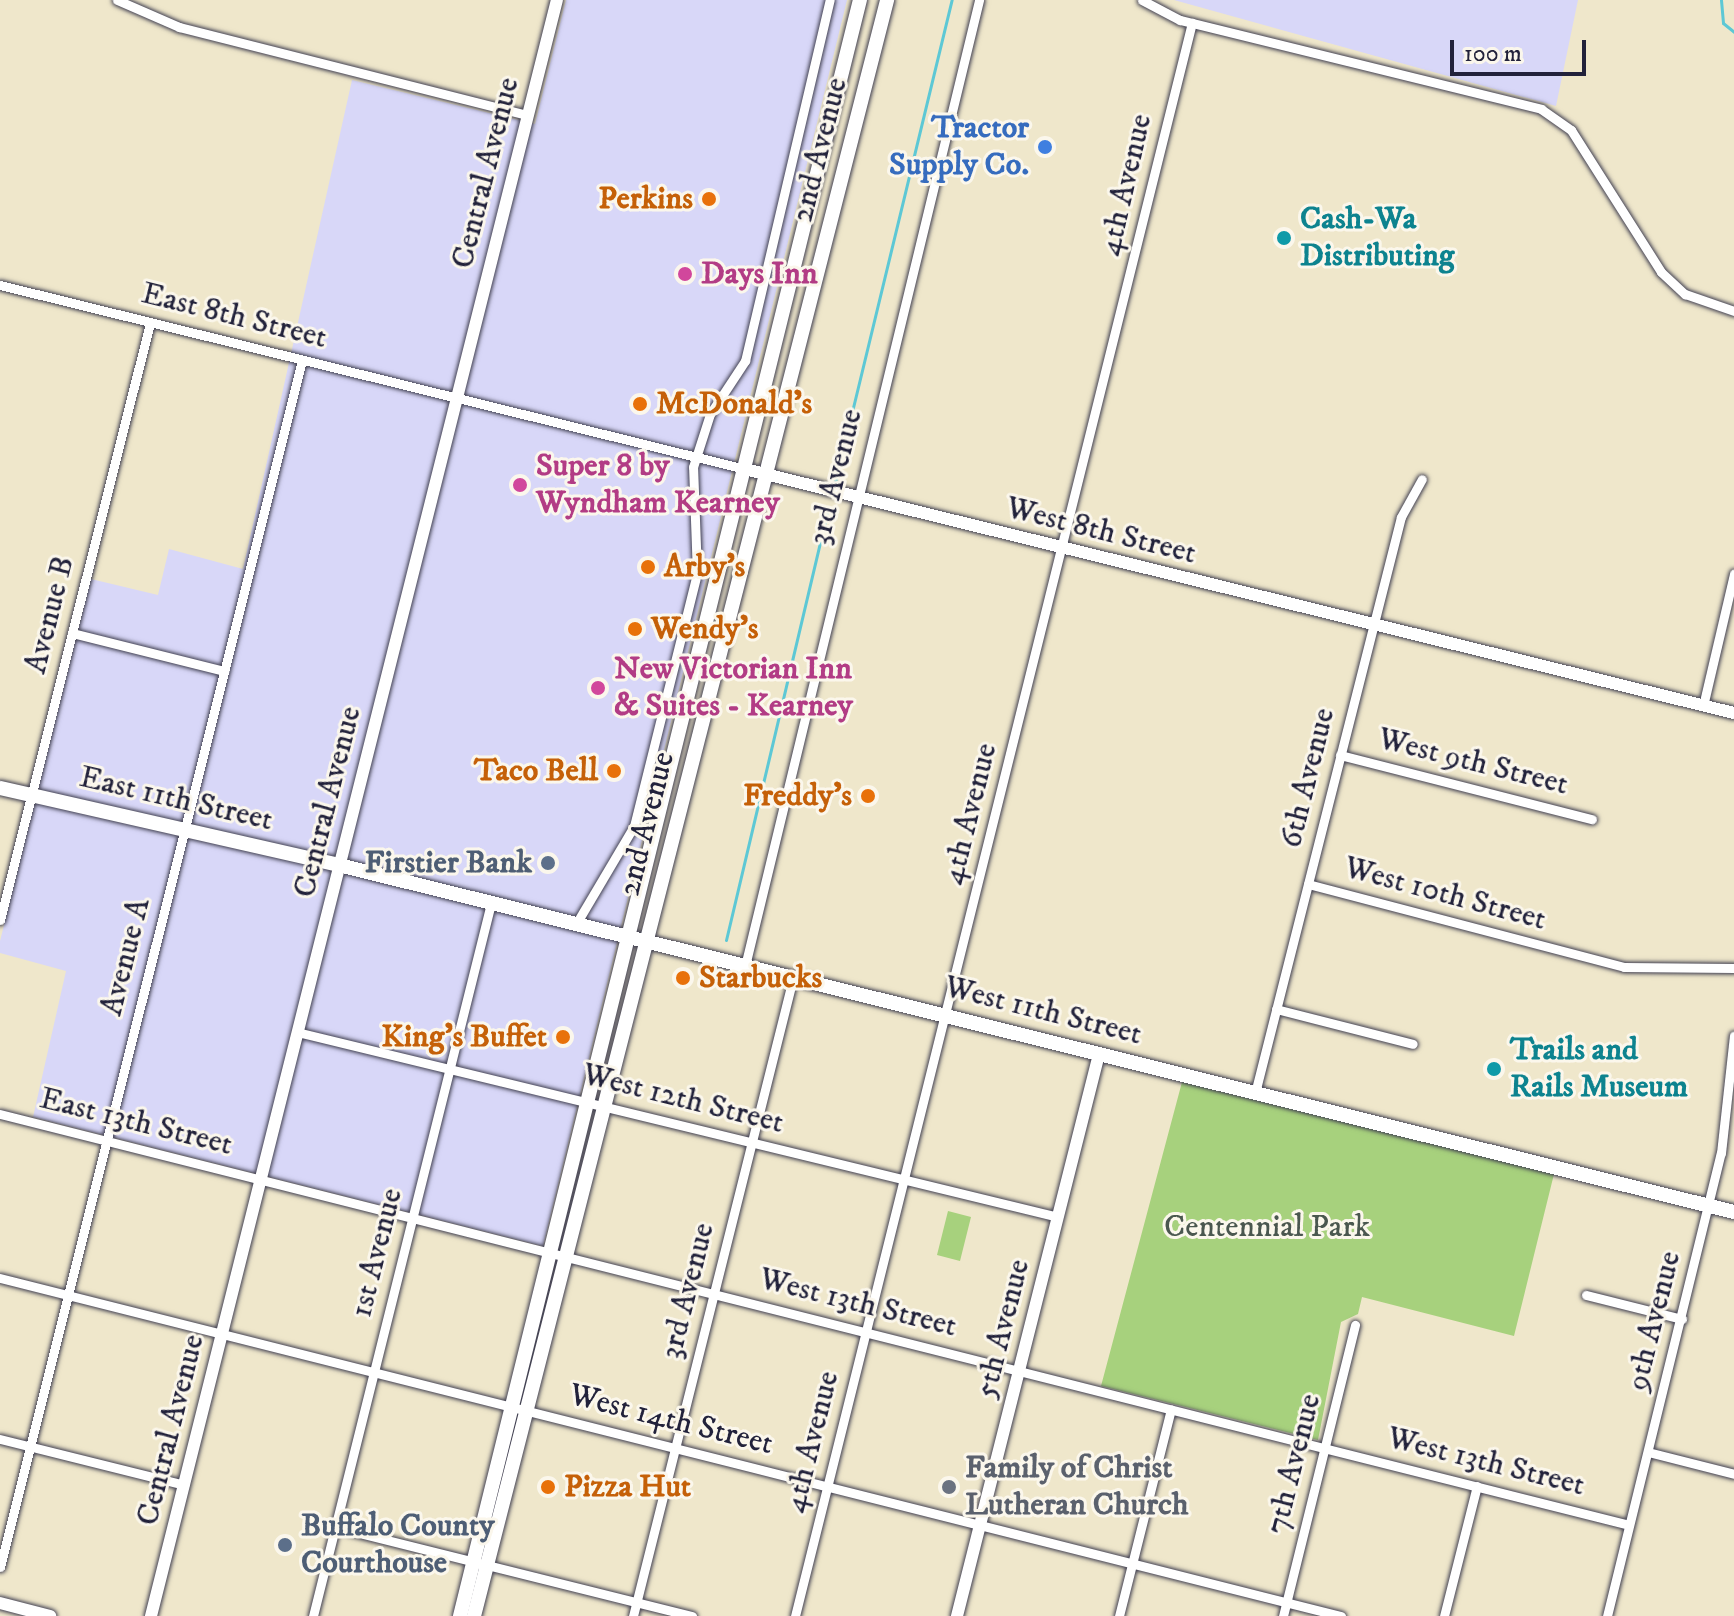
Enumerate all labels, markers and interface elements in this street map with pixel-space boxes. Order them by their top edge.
scale bar [1454,24,1590,74]
text: 100 m [1464,39,1522,69]
street label: Central Avenue [444,73,528,273]
street label: 2nd Avenue [784,74,856,226]
place label: Tractor Supply Co. [889,110,1029,185]
street label: 4th Avenue [1091,110,1161,260]
marker: Tractor Supply Co. [1036,138,1054,156]
place label: Perkins [598,180,693,218]
marker: Perkins [700,190,718,208]
place label: Cash-Wa Distributing [1300,201,1454,276]
marker: Cash-Wa Distributing [1275,229,1293,247]
place label: Days Inn [701,255,818,293]
marker: Days Inn [676,265,694,283]
street label: East 8th Street [137,274,331,358]
place label: McDonald's [656,385,812,423]
marker: McDonald's [631,395,649,413]
street label: 3rd Avenue [801,405,871,549]
place label: Super 8 by Wyndham Kearney [536,448,780,523]
marker: Super 8 by Wyndham Kearney [511,476,529,494]
street label: West 8th Street [1002,489,1200,573]
place label: Arby's [664,548,745,586]
street label: Avenue B [17,552,83,678]
marker: Arby's [639,558,657,576]
place label: Wendy's [651,610,758,648]
marker: Wendy's [626,620,644,638]
place label: New Victorian Inn & Suites - Kearney [614,651,853,726]
marker: New Victorian Inn & Suites - Kearney [589,679,607,697]
street label: Central Avenue [286,702,370,902]
street label: 6th Avenue [1272,704,1344,852]
street label: West 9th Street [1374,720,1572,804]
street label: 4th Avenue [934,739,1006,889]
street label: 2nd Avenue [611,748,683,900]
place label: Taco Bell [474,752,598,790]
street label: East 11th Street [76,758,276,840]
marker: Taco Bell [605,762,623,780]
place label: Freddy's [743,777,852,815]
marker: Freddy's [859,787,877,805]
place label: Firstier Bank [365,844,532,882]
street label: West 10th Street [1340,849,1550,939]
marker: Firstier Bank [539,854,557,872]
street label: Avenue A [93,894,159,1020]
place label: Starbucks [699,959,822,997]
street label: West 11th Street [940,968,1146,1054]
marker: Starbucks [674,969,692,987]
place label: King's Buffet [381,1018,547,1056]
marker: King's Buffet [554,1028,572,1046]
place label: Trails and Rails Museum [1510,1032,1688,1107]
street label: West 12th Street [578,1055,788,1143]
marker: Trails and Rails Museum [1485,1060,1503,1078]
street label: East 13th Street [36,1080,236,1164]
street label: 1st Avenue [342,1184,412,1322]
park label: Centennial Park [1164,1208,1370,1246]
street label: 3rd Avenue [653,1219,723,1363]
street label: 9th Avenue [1618,1247,1690,1395]
street label: 5th Avenue [967,1255,1039,1403]
street label: West 13th Street [755,1260,961,1346]
street label: Central Avenue [129,1330,213,1530]
street label: 4th Avenue [776,1367,848,1517]
street label: West 14th Street [565,1376,777,1464]
street label: 7th Avenue [1258,1390,1330,1538]
street label: West 13th Street [1383,1419,1589,1505]
place label: Family of Christ Lutheran Church [965,1450,1188,1525]
place label: Pizza Hut [564,1468,691,1506]
marker: Pizza Hut [539,1478,557,1496]
marker: Family of Christ Lutheran Church [940,1478,958,1496]
place label: Buffalo County Courthouse [301,1508,494,1583]
marker: Buffalo County Courthouse [276,1536,294,1554]

